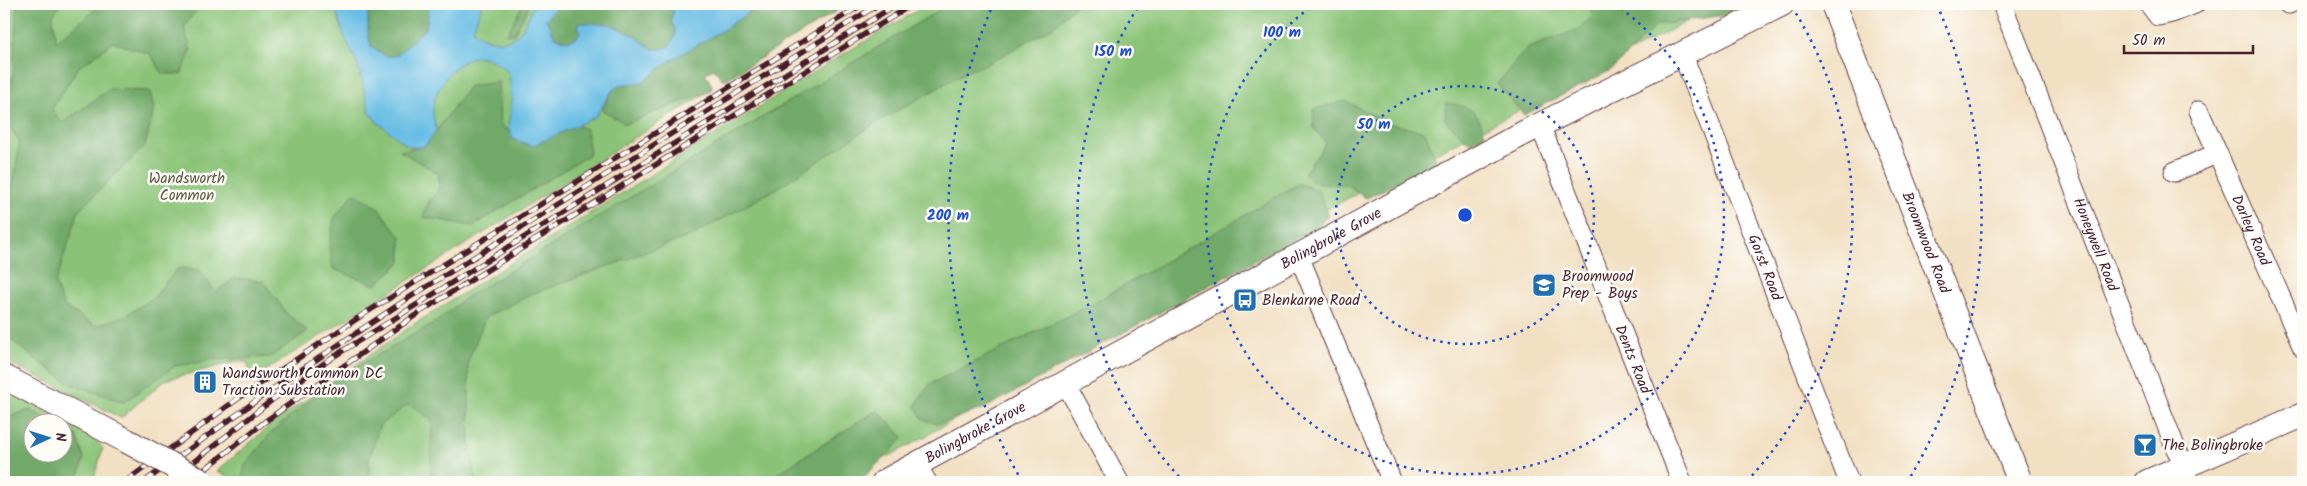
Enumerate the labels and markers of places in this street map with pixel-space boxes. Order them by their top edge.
centre of rings [1456,206,1474,224]
place label: Broomwood Prep - Boys [1562,265,1638,306]
school or university icon: Broomwood Prep - Boys [1531,272,1557,298]
bus stop icon: Blenkarne Road [1232,287,1258,313]
place label: Blenkarne Road [1262,289,1360,313]
place label: Wandsworth Common DC Traction Substation [222,362,383,403]
building icon: Wandsworth Common DC Traction Substation [192,369,218,395]
bar icon: The Bolingbroke [2132,432,2158,458]
place label: The Bolingbroke [2162,434,2263,458]

